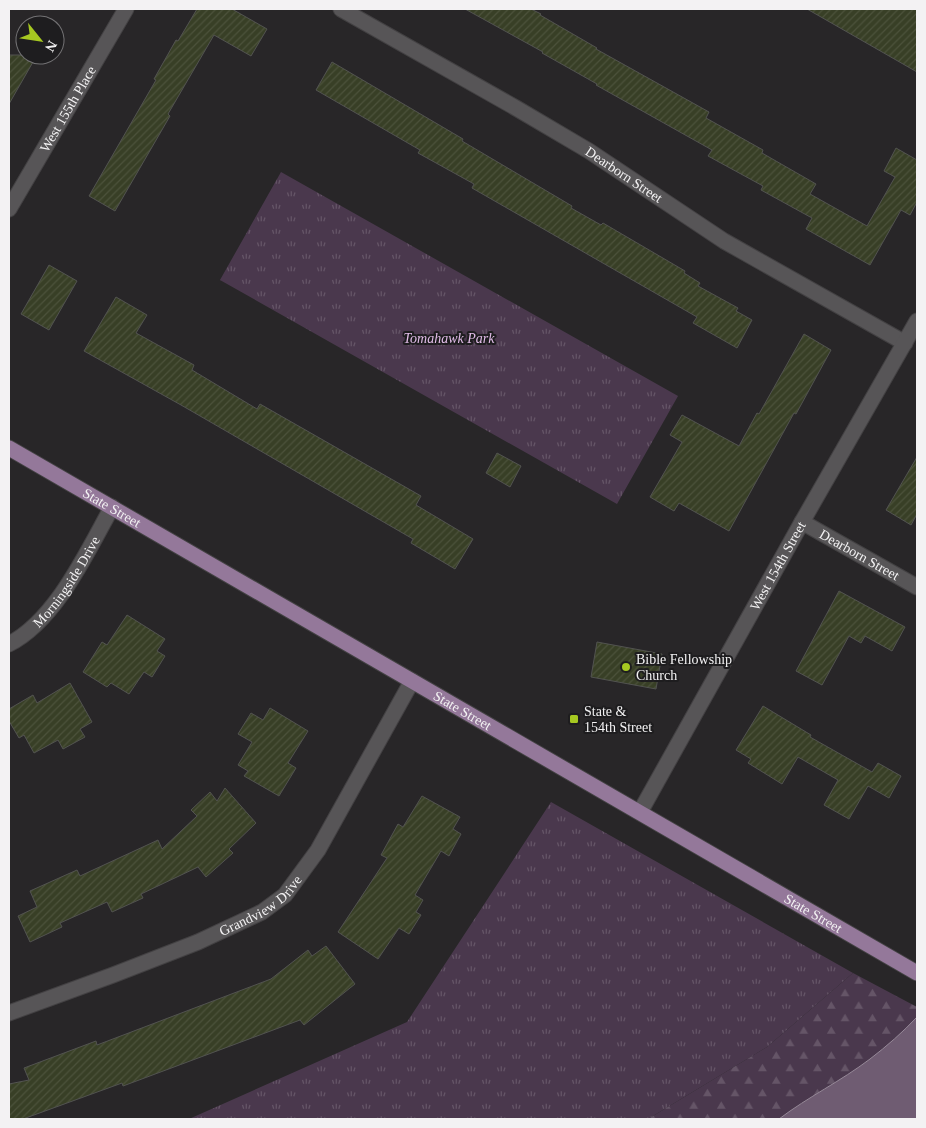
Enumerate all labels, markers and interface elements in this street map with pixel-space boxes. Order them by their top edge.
north arrow [15,15,65,65]
text: N [42,38,60,54]
street label: West 155th Place [37,63,99,154]
street label: Dearborn Street [583,143,665,205]
park label: Tomahawk Park [404,331,495,346]
street label: State Street [80,485,144,530]
street label: West 154th Street [747,519,808,613]
street label: Dearborn Street [817,526,902,583]
street label: Morningside Drive [30,534,102,630]
place label: Bible Fellowship Church [636,652,732,683]
marker: Bible Fellowship Church [620,661,632,673]
street label: State Street [431,688,494,733]
place label: State & 154th Street [584,704,652,735]
marker: State & 154th Street [568,713,580,725]
street label: Grandview Drive [217,872,304,938]
street label: State Street [782,890,845,936]

